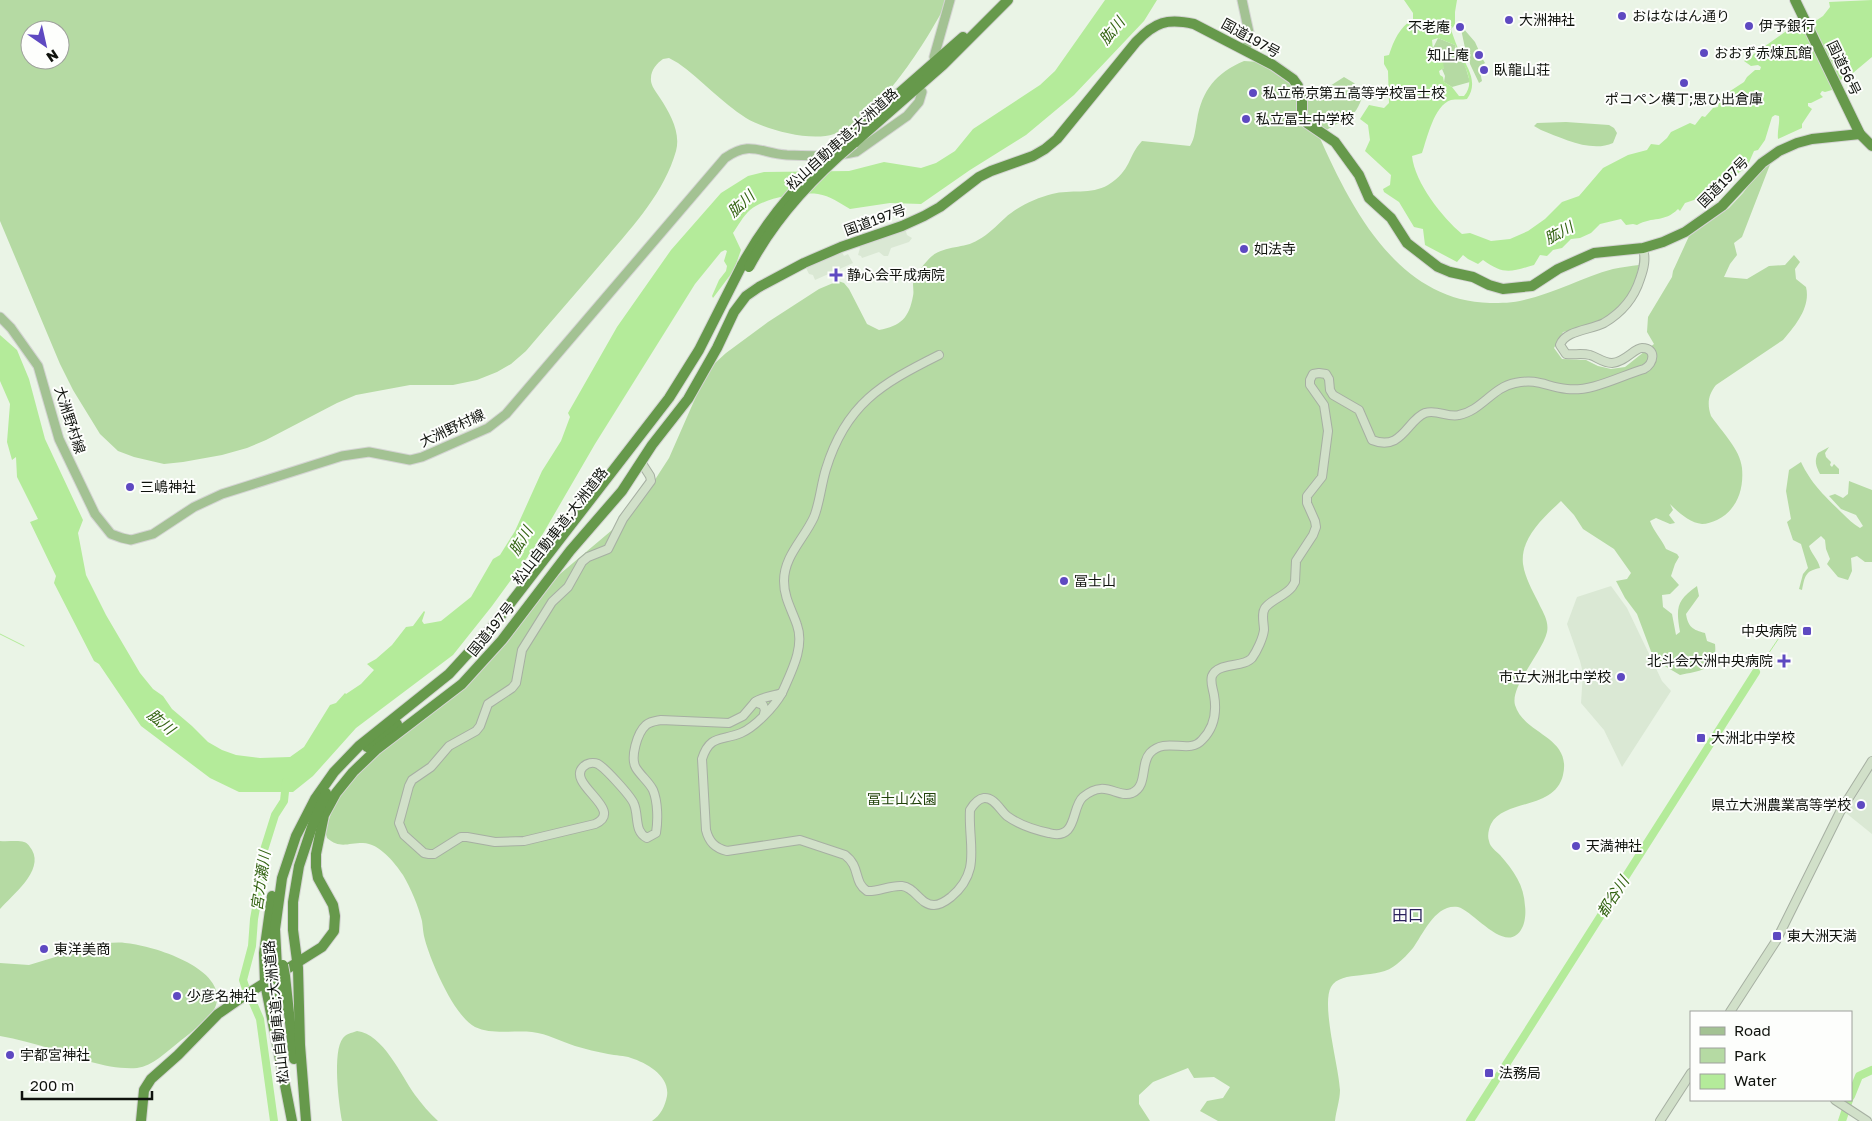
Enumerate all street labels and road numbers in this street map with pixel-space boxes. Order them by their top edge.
street label: 国道197号 [1219,14,1284,61]
street label: 国道56号 [1824,38,1865,98]
street label: 松山自動車道;大洲道路 [782,84,901,193]
street label: 国道197号 [1694,153,1752,211]
street label: 国道197号 [842,200,908,239]
street label: 大洲野村線 [52,384,89,456]
street label: 大洲野村線 [416,405,487,450]
street label: 松山自動車道;大洲道路 [509,464,611,588]
street label: 国道197号 [464,598,518,659]
street label: 松山自動車道;大洲道路 [260,939,291,1085]

